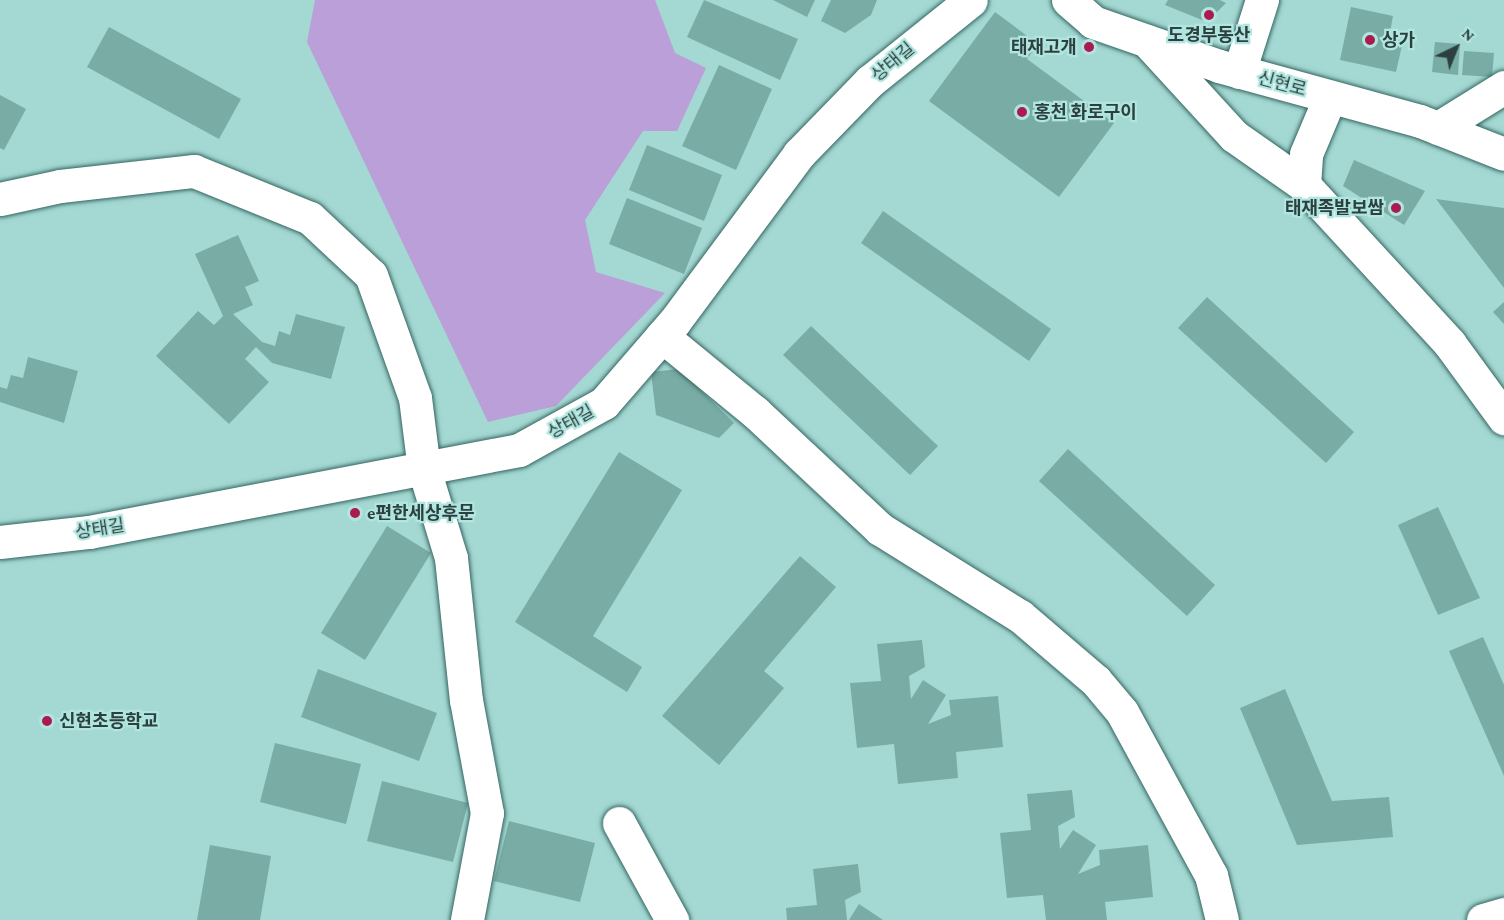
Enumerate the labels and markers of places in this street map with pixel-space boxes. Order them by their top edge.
marker: 도경부동산 [1202,8,1216,22]
place label: 도경부동산 [1168,24,1250,46]
place label: 상가 [1382,29,1415,51]
marker: 상가 [1363,33,1377,47]
place label: 태재고개 [1011,36,1077,58]
marker: 태재고개 [1082,40,1096,54]
place label: 홍천 화로구이 [1034,101,1137,123]
marker: 홍천 화로구이 [1015,105,1029,119]
place label: 태재족발보쌈 [1285,197,1384,219]
marker: 태재족발보쌈 [1389,201,1403,215]
place label: e편한세상후문 [367,502,475,524]
marker: e편한세상후문 [348,506,362,520]
place label: 신현초등학교 [59,710,158,732]
marker: 신현초등학교 [40,714,54,728]

